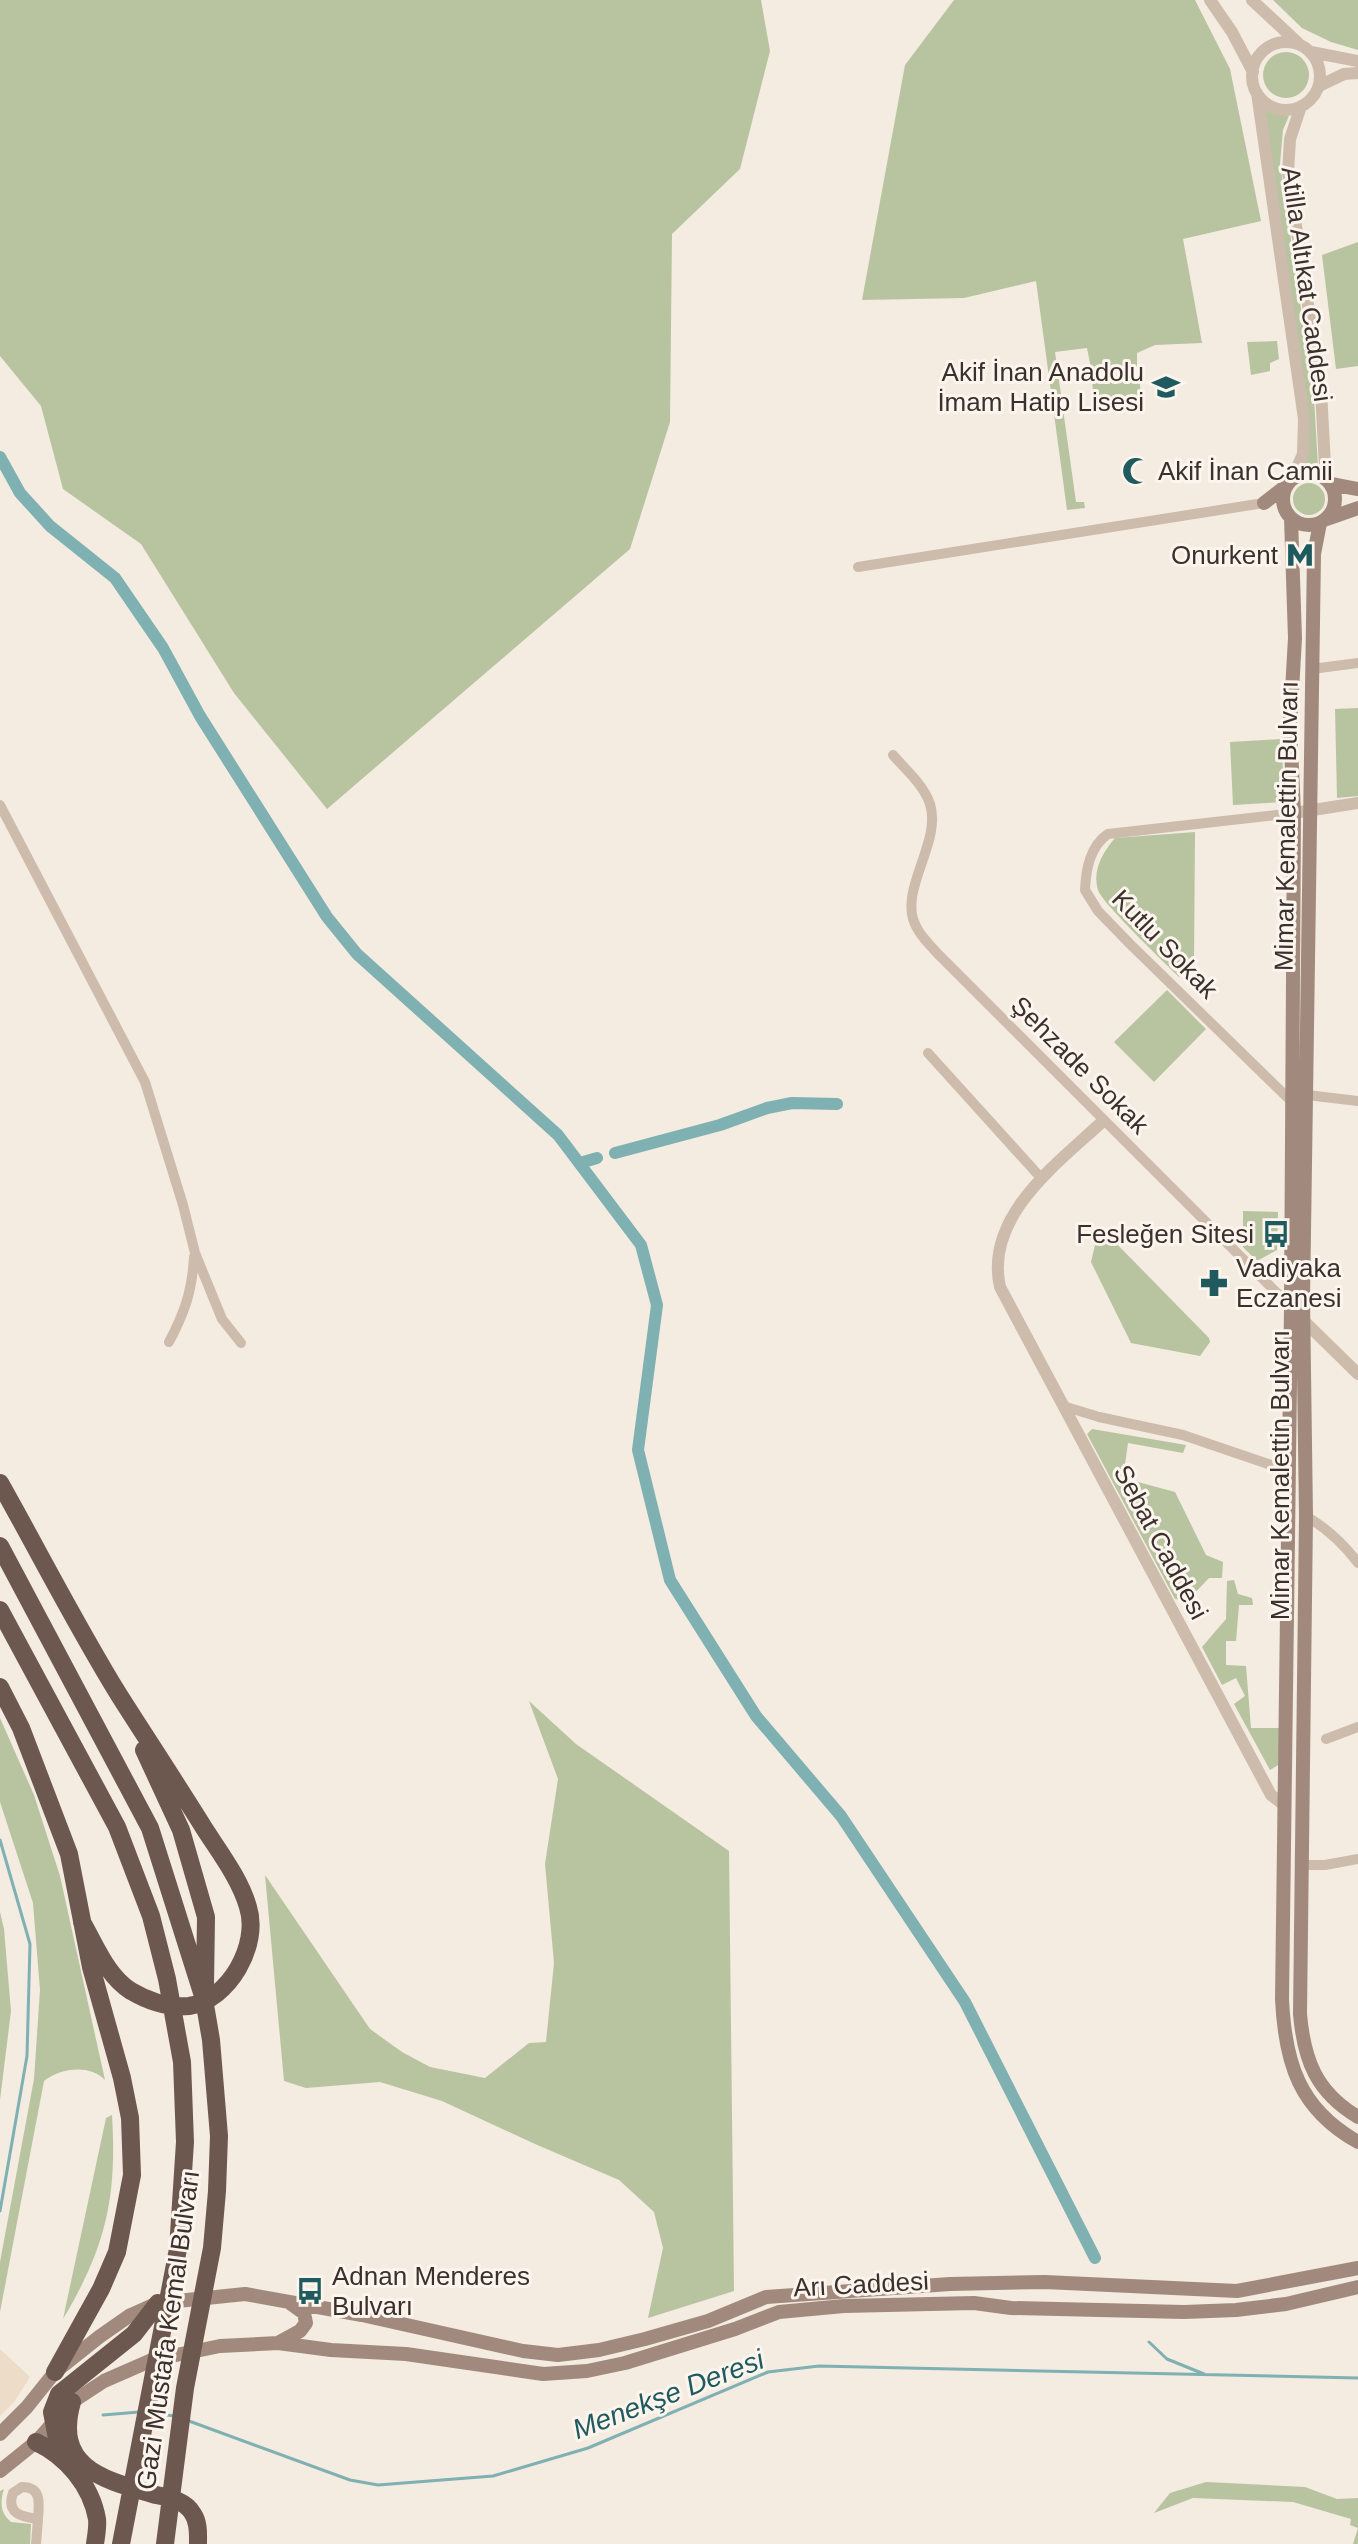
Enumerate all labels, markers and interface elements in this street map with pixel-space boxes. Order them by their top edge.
street label: Atilla Altıkat Caddesi [1276,165,1338,403]
place label: Akif İnan Anadolu İmam Hatip Lisesi [937,357,1144,417]
school or university icon: Akif İnan Anadolu İmam Hatip Lisesi [1151,372,1181,402]
mosque icon: Akif İnan Camii [1121,456,1151,486]
place label: Akif İnan Camii [1158,456,1333,486]
place label: Onurkent [1171,540,1279,570]
metro station icon: Onurkent [1285,540,1315,570]
street label: Mimar Kemalettin Bulvarı [1268,681,1304,971]
street label: Kutlu Sokak [1106,884,1225,1005]
street label: Şehzade Sokak [1005,990,1156,1141]
place label: Fesleğen Sitesi [1076,1219,1254,1249]
bus stop icon: Fesleğen Sitesi [1261,1219,1291,1249]
place label: Vadiyaka Eczanesi [1236,1253,1342,1313]
pharmacy icon: Vadiyaka Eczanesi [1199,1268,1229,1298]
street label: Mimar Kemalettin Bulvarı [1265,1330,1295,1620]
street label: Sebat Caddesi [1108,1460,1214,1624]
street label: Gazi Mustafa Kemal Bulvarı [131,2168,205,2492]
place label: Adnan Menderes Bulvarı [332,2261,530,2321]
street label: Arı Caddesi [792,2265,930,2303]
bus stop icon: Adnan Menderes Bulvarı [295,2276,325,2306]
water label: Menekşe Deresi [568,2343,769,2445]

